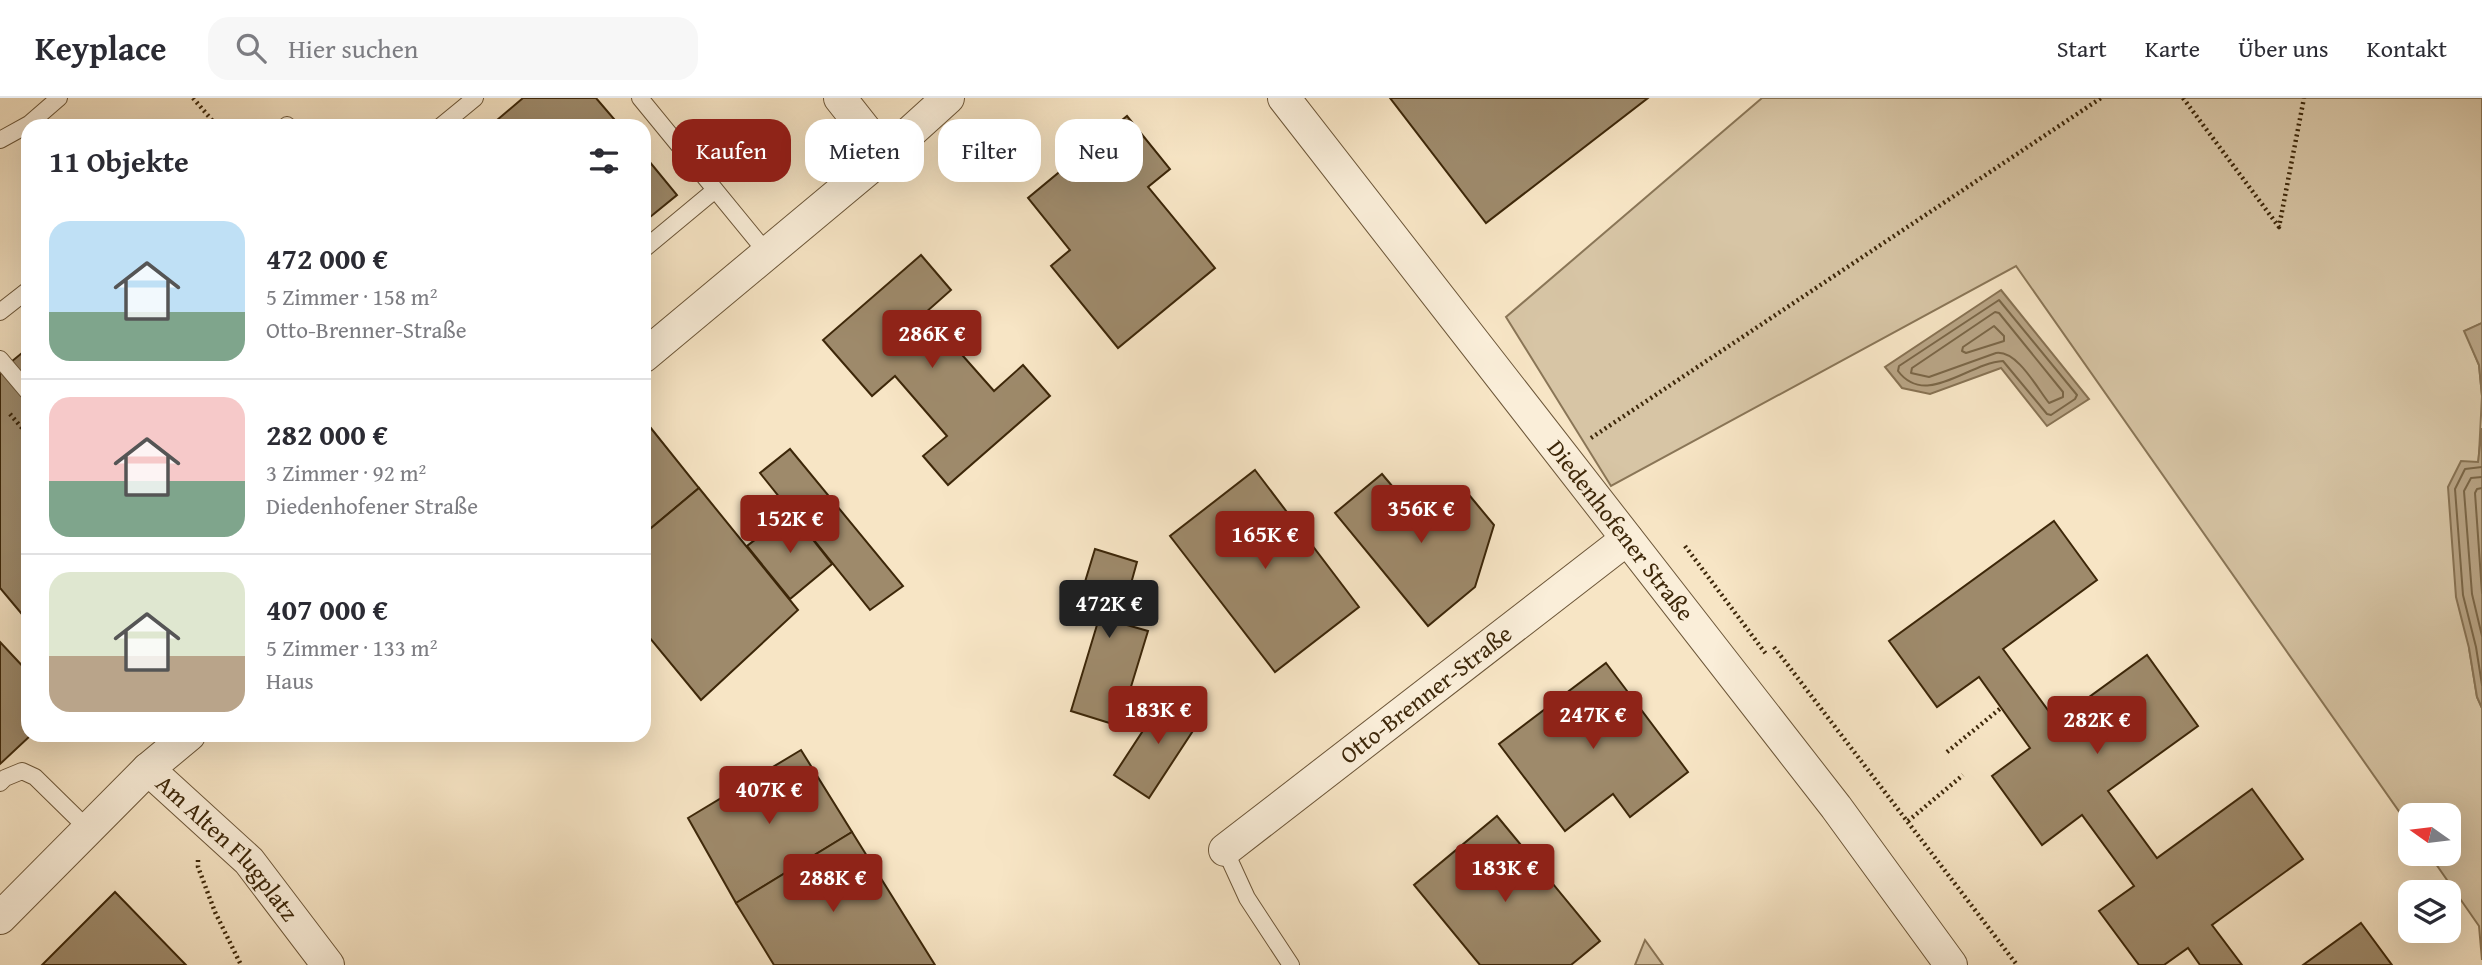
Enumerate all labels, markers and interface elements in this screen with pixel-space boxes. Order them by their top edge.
search box [208,17,698,80]
text: Keyplace [35,24,166,72]
icon: search [232,29,270,67]
text: Hier suchen [288,29,418,68]
text: Start [2057,31,2107,66]
text: Karte [2145,31,2200,66]
text: Über uns [2238,31,2329,66]
text: Kontakt [2367,31,2447,66]
chip: Kaufen [672,119,791,182]
chip: Mieten [805,119,924,182]
chip: Filter [938,119,1041,182]
chip: Neu [1055,119,1143,182]
text: 11 Objekte [49,139,189,183]
icon: filters [585,142,623,180]
text: 472 000 € [266,236,388,280]
icon: home [105,249,189,333]
text: 5 Zimmer · 158 m² [266,280,437,313]
pin: 286K € [875,310,989,370]
text: Otto-Brenner-Straße [266,313,467,346]
text: 286K € [898,316,966,349]
text: 282 000 € [266,412,388,456]
icon: home [105,425,189,509]
street label: Diedenhofener Straße [1539,432,1703,628]
text: 3 Zimmer · 92 m² [266,456,426,489]
pin: 356K € [1364,486,1478,545]
text: Diedenhofener Straße [266,489,478,522]
text: 356K € [1387,491,1455,524]
pin: 152K € [733,496,847,555]
text: 152K € [756,501,824,534]
pin: 165K € [1208,512,1322,571]
text: 165K € [1231,517,1299,550]
pin: 472K € [1052,580,1166,640]
text: 472K € [1075,586,1143,619]
text: 407 000 € [266,587,388,631]
icon: home [105,600,189,684]
street label: Otto-Brenner-Straße [1332,616,1519,772]
text: 5 Zimmer · 133 m² [266,631,437,664]
text: Haus [266,664,314,697]
pin: 183K € [1101,686,1215,746]
text: 183K € [1124,692,1192,725]
pin: 247K € [1536,692,1650,751]
pin: 282K € [2040,696,2154,756]
text: 247K € [1559,697,1627,730]
text: 282K € [2063,702,2131,735]
street label: Am Alten Flugplatz [148,766,307,928]
pin: 407K € [712,766,826,826]
text: 407K € [735,772,803,805]
north arrow [2398,803,2460,866]
map controls [2398,803,2461,943]
pin: 183K € [1448,844,1562,904]
text: 183K € [1471,850,1539,883]
pin: 288K € [776,854,890,914]
text: 288K € [799,860,867,893]
button: layers [2398,880,2461,943]

